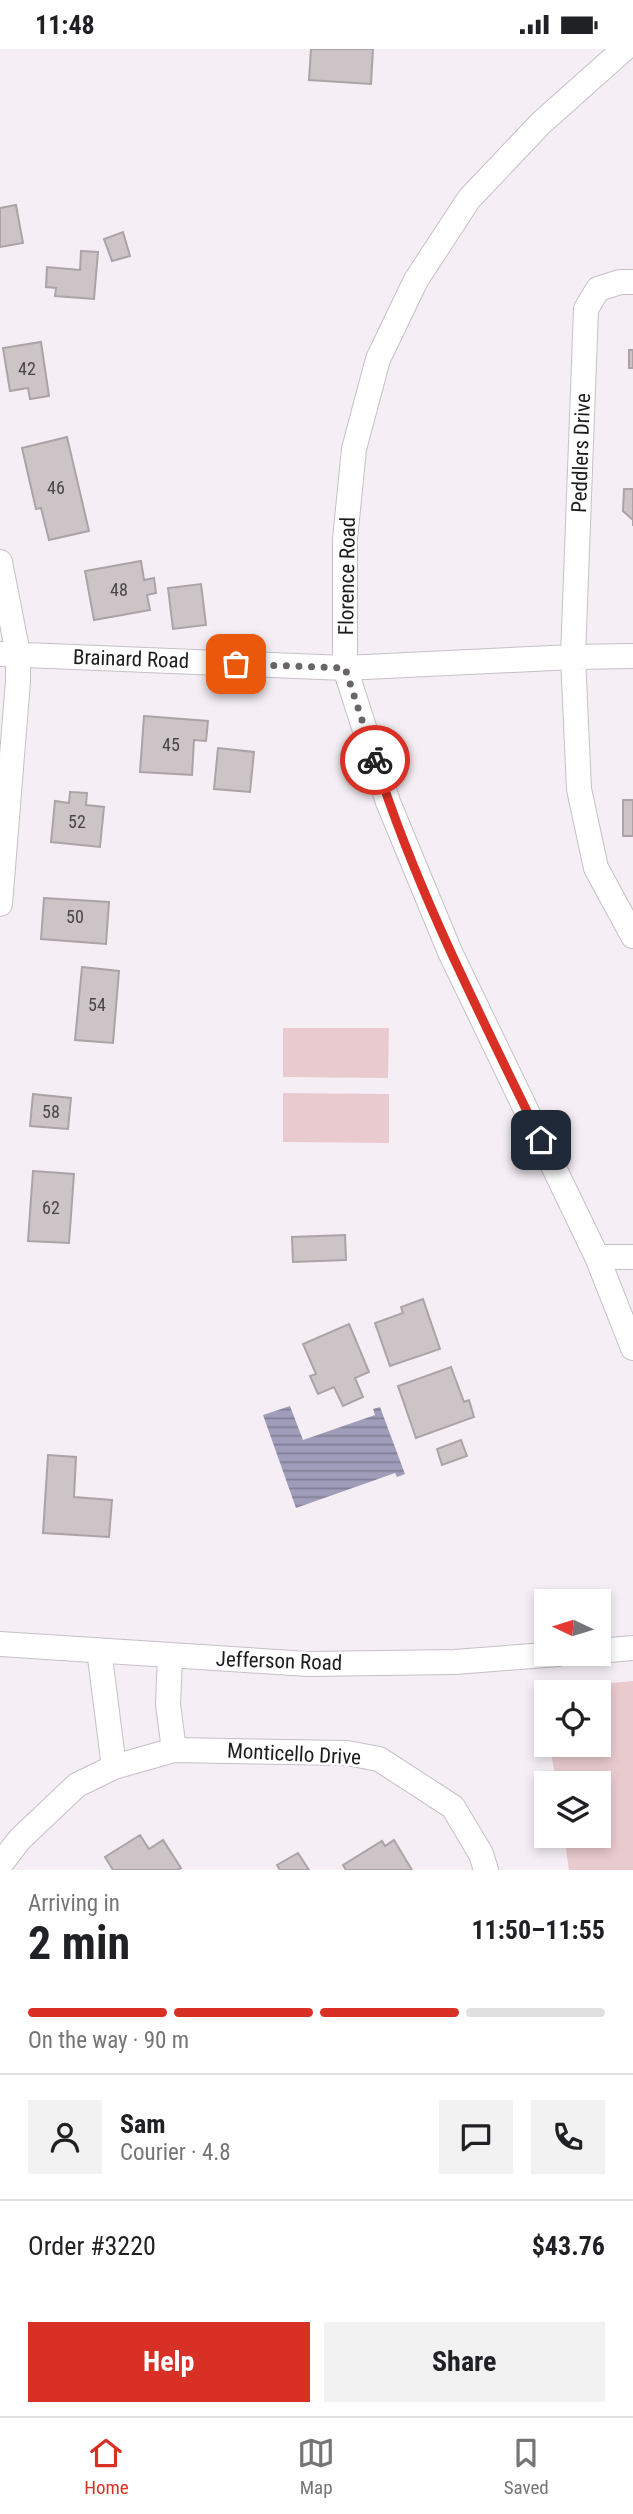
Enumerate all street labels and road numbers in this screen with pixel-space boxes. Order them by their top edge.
street label: Peddlers Drive [567,393,595,513]
street label: Florence Road [334,517,360,635]
street label: Brainard Road [73,645,189,673]
street label: Jefferson Road [215,1647,343,1675]
street label: Monticello Drive [226,1739,362,1769]

